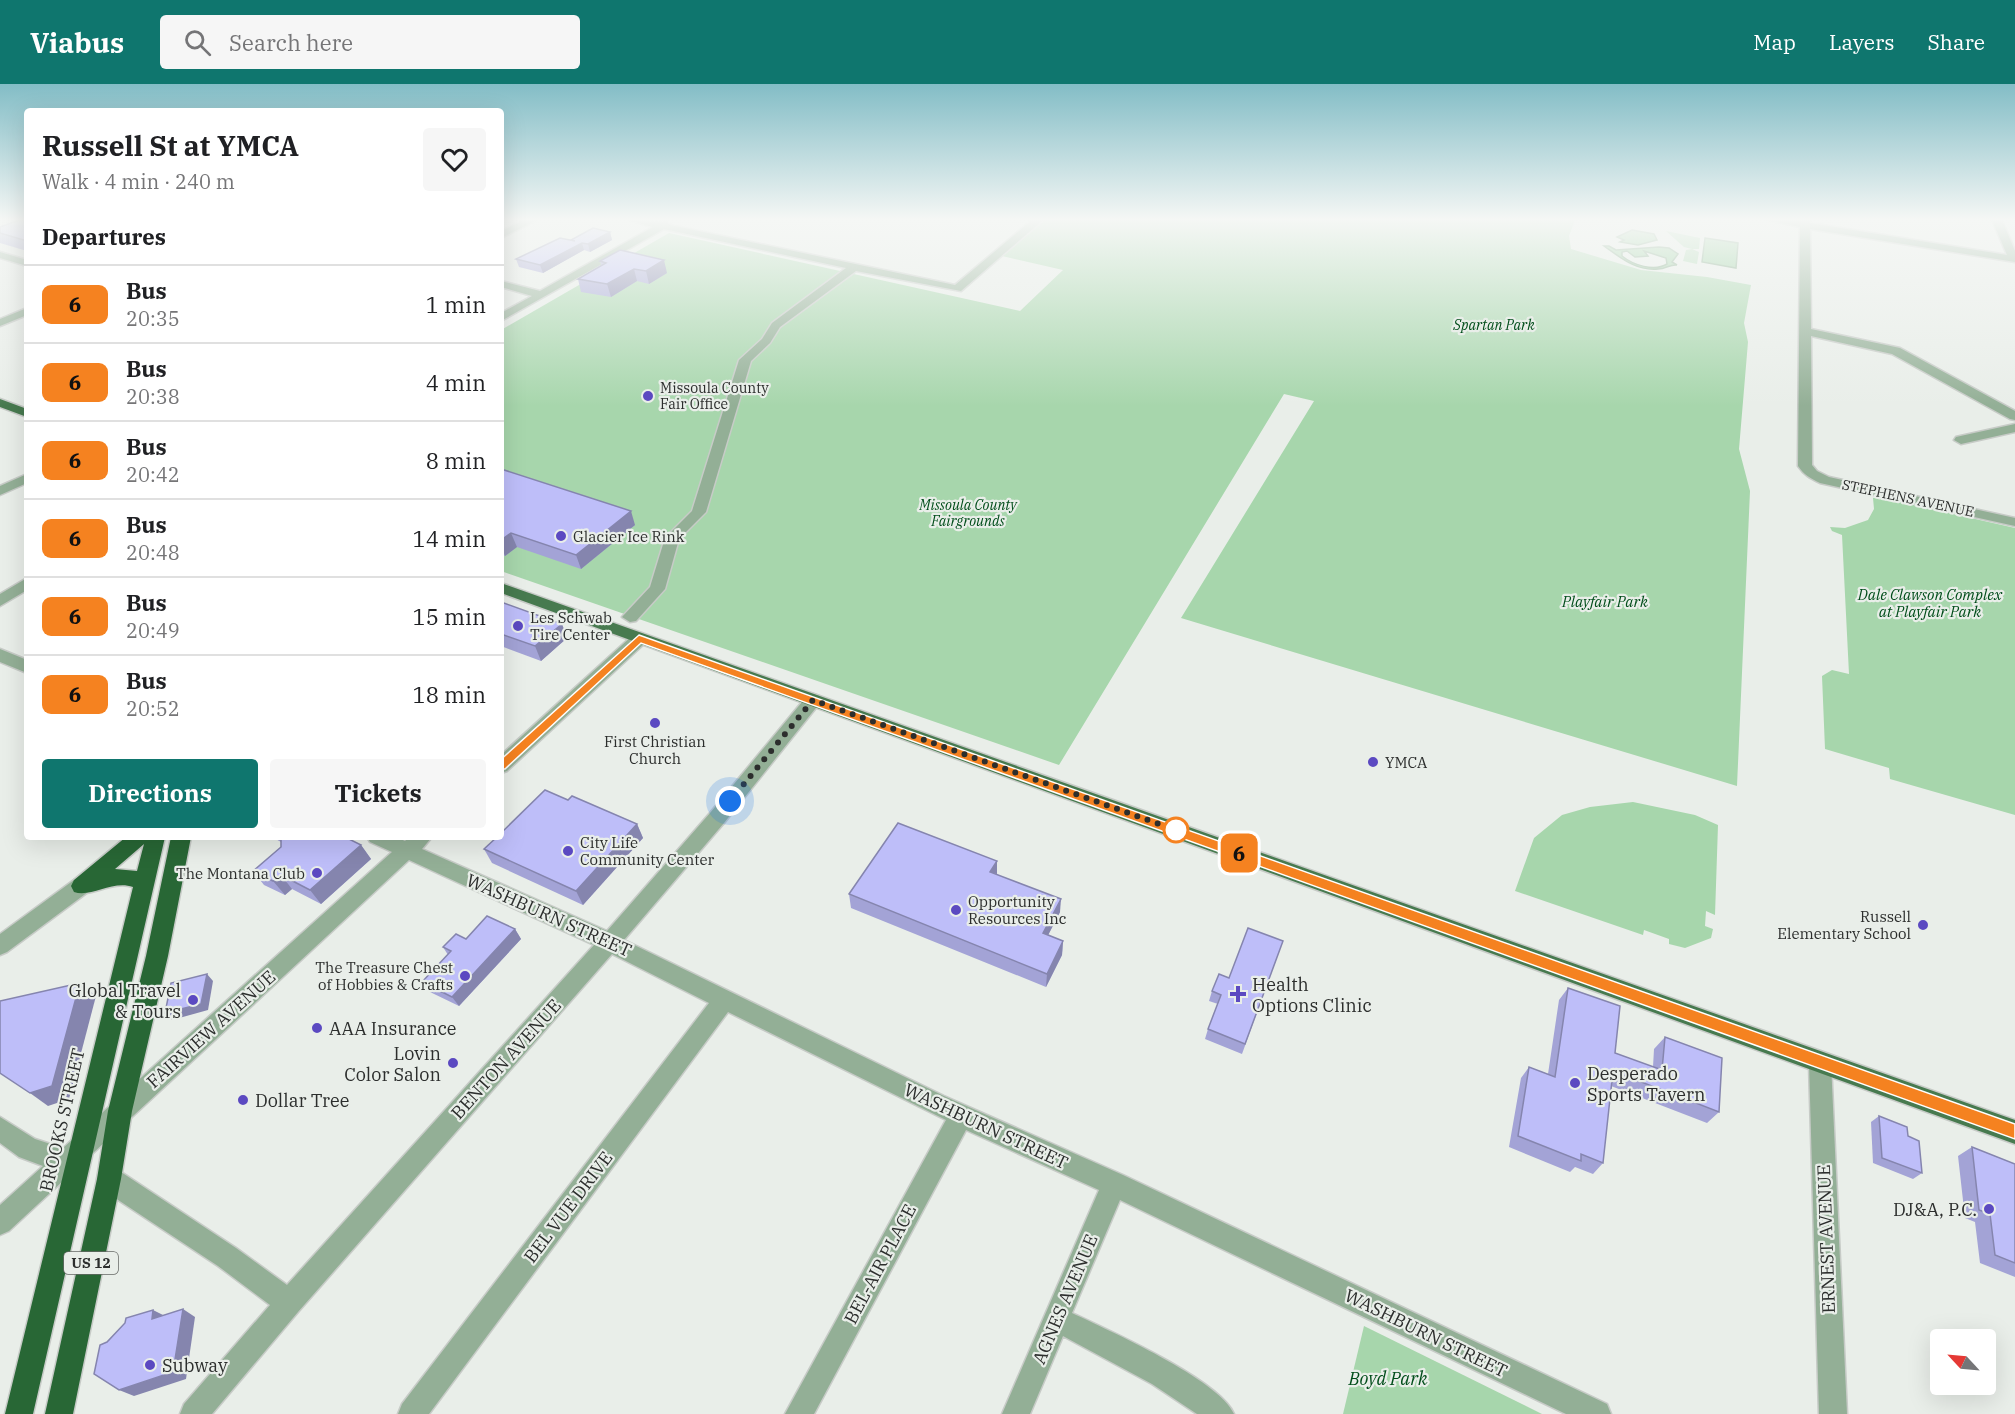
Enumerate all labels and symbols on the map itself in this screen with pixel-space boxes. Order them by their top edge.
park label: Spartan Park [1452,316,1535,334]
place label: Missoula County Fair Office [660,379,769,413]
marker: Missoula County Fair Office [641,389,655,403]
street label: STEPHENS AVENUE [1840,475,1976,521]
park label: Missoula County Fairgrounds [918,496,1018,530]
place label: Glacier Ice Rink [573,527,685,546]
marker: Glacier Ice Rink [554,529,568,543]
park label: Dale Clawson Complex at Playfair Park [1857,585,2003,621]
park label: Playfair Park [1561,592,1648,611]
place label: Les Schwab Tire Center [530,608,612,644]
marker: Les Schwab Tire Center [511,619,525,633]
marker: First Christian Church [648,716,662,730]
place label: First Christian Church [604,732,706,768]
place label: YMCA [1385,753,1428,772]
marker: YMCA [1366,755,1380,769]
your location [715,786,745,816]
unlabelled marker [1163,817,1189,843]
place label: City Life Community Center [580,833,715,869]
line badge: 6 [1220,834,1258,872]
marker: City Life Community Center [561,844,575,858]
place label: The Montana Club [176,864,305,883]
marker: The Montana Club [310,866,324,880]
street label: WASHBURN STREET [463,868,635,962]
place label: Opportunity Resources Inc [968,892,1067,928]
marker: Opportunity Resources Inc [949,903,963,917]
place label: Russell Elementary School [1777,907,1911,943]
marker: Russell Elementary School [1916,918,1930,932]
place label: The Treasure Chest of Hobbies & Crafts [315,958,453,994]
street label: FAIRVIEW AVENUE [142,965,280,1093]
marker: The Treasure Chest of Hobbies & Crafts [458,969,472,983]
place label: Health Options Clinic [1252,973,1372,1017]
place label: Global Travel & Tours [69,979,181,1023]
marker: Health Options Clinic [1229,985,1247,1003]
marker: Global Travel & Tours [186,993,200,1007]
street label: BENTON AVENUE [446,994,566,1124]
place label: AAA Insurance [329,1017,456,1040]
marker: AAA Insurance [310,1021,324,1035]
place label: Lovin Color Salon [344,1042,441,1086]
street label: BROOKS STREET [34,1046,90,1194]
marker: Lovin Color Salon [446,1056,460,1070]
place label: Desperado Sports Tavern [1587,1062,1706,1106]
marker: Desperado Sports Tavern [1568,1076,1582,1090]
street label: WASHBURN STREET [900,1078,1072,1174]
place label: Dollar Tree [255,1089,349,1112]
marker: Dollar Tree [236,1093,250,1107]
street label: BEL VUE DRIVE [519,1147,617,1267]
street label: ERNEST AVENUE [1812,1164,1840,1314]
place label: DJ&A, P.C. [1893,1198,1977,1221]
street label: BEL-AIR PLACE [839,1200,921,1328]
marker: DJ&A, P.C. [1982,1202,1996,1216]
street label: AGNES AVENUE [1027,1231,1103,1367]
road number: US 12 [64,1252,118,1274]
street label: WASHBURN STREET [1341,1284,1511,1383]
north arrow [1930,1329,1996,1395]
place label: Subway [162,1354,228,1377]
marker: Subway [143,1358,157,1372]
park label: Boyd Park [1347,1367,1428,1390]

